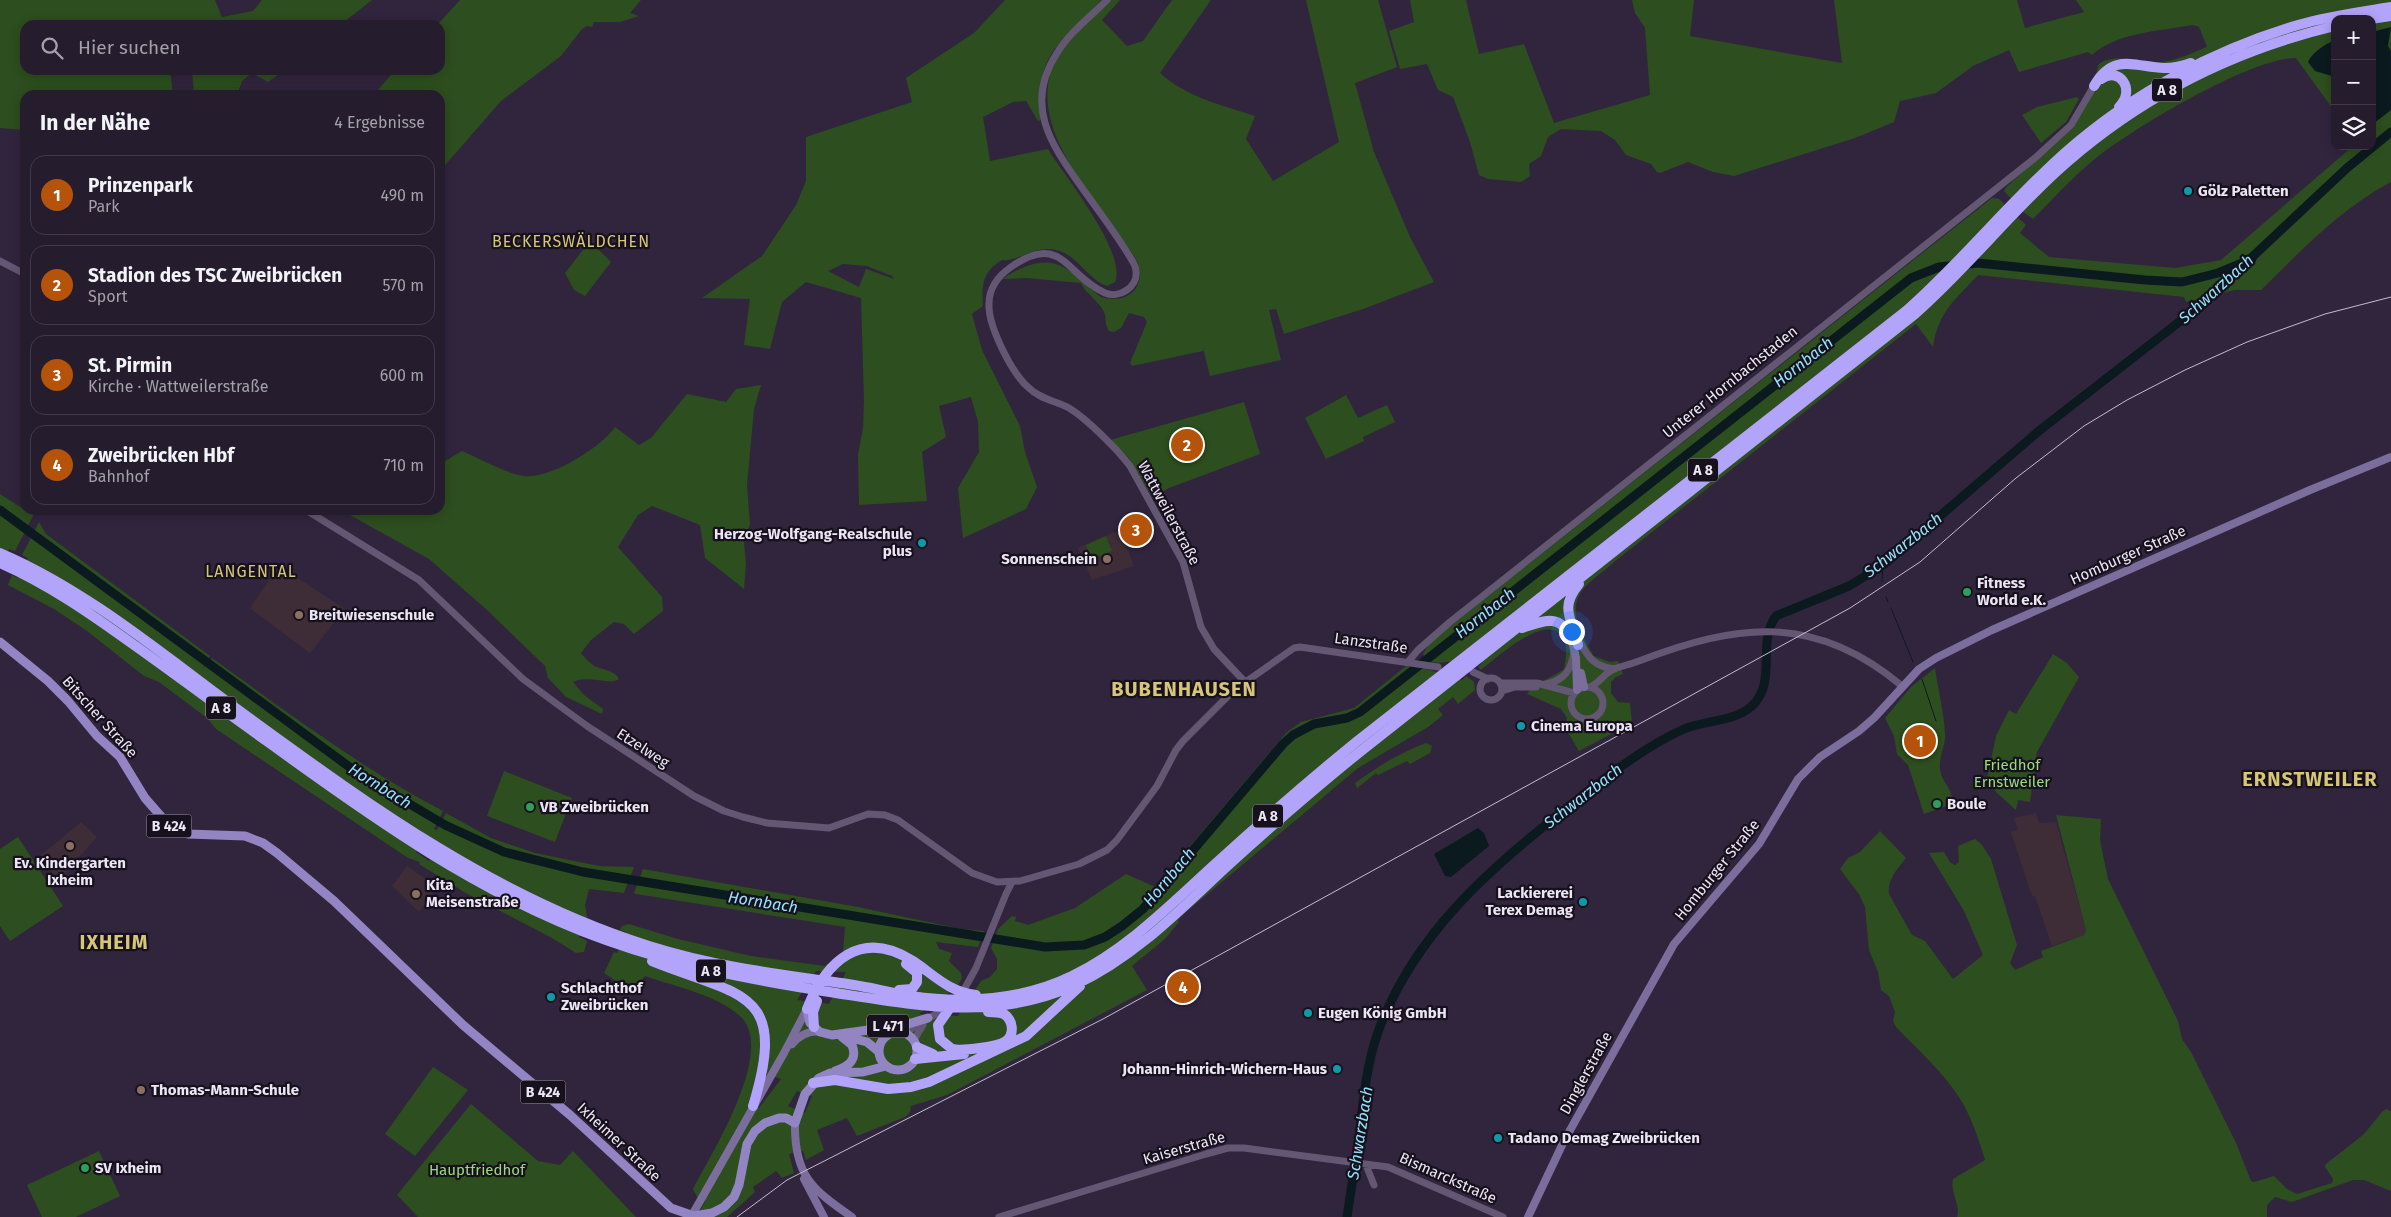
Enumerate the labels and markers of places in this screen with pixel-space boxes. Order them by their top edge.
place label: Gölz Paletten [2198,182,2289,200]
marker: Gölz Paletten [2182,185,2194,197]
pin: 2 [1171,426,1203,464]
pin: 3 [1120,511,1152,549]
place label: Herzog-Wolfgang-Realschule plus [714,525,912,560]
marker: Herzog-Wolfgang-Realschule plus [916,537,928,549]
place label: Sonnenschein [1001,550,1097,568]
marker: Sonnenschein [1101,553,1113,565]
place label: Fitness World e.K. [1977,574,2046,609]
marker: Fitness World e.K. [1961,586,1973,598]
place label: Breitwiesenschule [309,606,434,624]
marker: Breitwiesenschule [293,609,305,621]
place label: Cinema Europa [1531,717,1633,735]
marker: Cinema Europa [1515,720,1527,732]
pin: 1 [1904,722,1936,760]
place label: Boule [1947,795,1986,813]
place label: VB Zweibrücken [539,798,649,816]
marker: Boule [1931,798,1943,810]
marker: VB Zweibrücken [524,801,536,813]
marker: Ev. Kindergarten Ixheim [64,840,76,852]
place label: Ev. Kindergarten Ixheim [14,854,126,889]
place label: Kita Meisenstraße [426,876,519,911]
place label: Lackiererei Terex Demag [1486,884,1574,919]
marker: Kita Meisenstraße [410,888,422,900]
marker: Lackiererei Terex Demag [1577,896,1589,908]
pin: 4 [1167,968,1199,1006]
place label: Schlachthof Zweibrücken [561,979,649,1014]
marker: Schlachthof Zweibrücken [545,991,557,1003]
place label: Eugen König GmbH [1318,1004,1447,1022]
marker: Eugen König GmbH [1302,1007,1314,1019]
place label: Johann-Hinrich-Wichern-Haus [1121,1060,1327,1078]
marker: Johann-Hinrich-Wichern-Haus [1331,1063,1343,1075]
place label: Thomas-Mann-Schule [151,1081,299,1099]
marker: Thomas-Mann-Schule [135,1084,147,1096]
place label: Tadano Demag Zweibrücken [1508,1129,1700,1147]
marker: Tadano Demag Zweibrücken [1492,1132,1504,1144]
place label: SV Ixheim [95,1159,161,1177]
marker: SV Ixheim [79,1162,91,1174]

